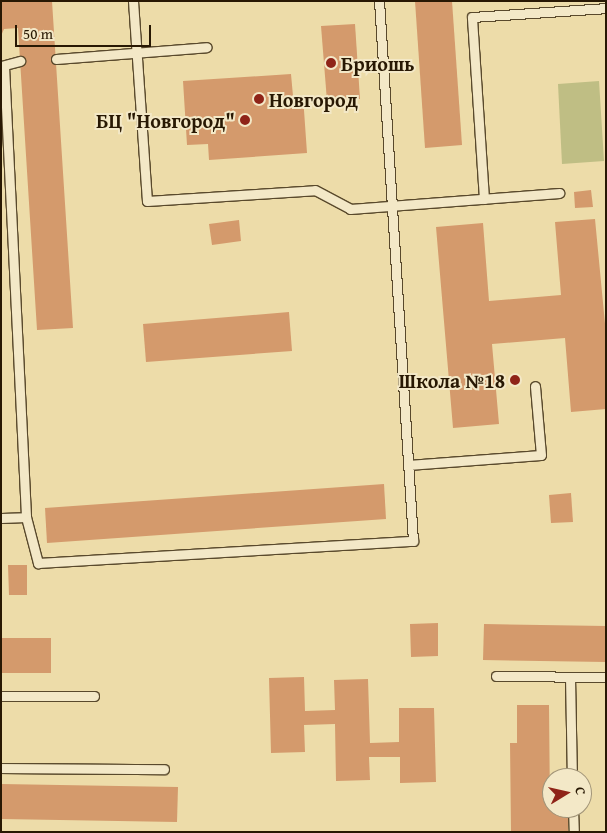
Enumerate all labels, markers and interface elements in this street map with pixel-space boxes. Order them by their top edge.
scale bar [18,15,154,47]
text: 50 m [23,23,53,44]
place label: Бриошь [341,51,414,75]
marker: Бриошь [325,57,337,69]
place label: Новгород [269,87,358,111]
marker: Новгород [253,93,265,105]
place label: БЦ "Новгород" [96,108,235,132]
marker: БЦ "Новгород" [239,114,251,126]
place label: Школа №18 [399,368,505,392]
marker: Школа №18 [509,374,521,386]
north arrow [542,768,592,818]
text: С [570,785,591,796]

